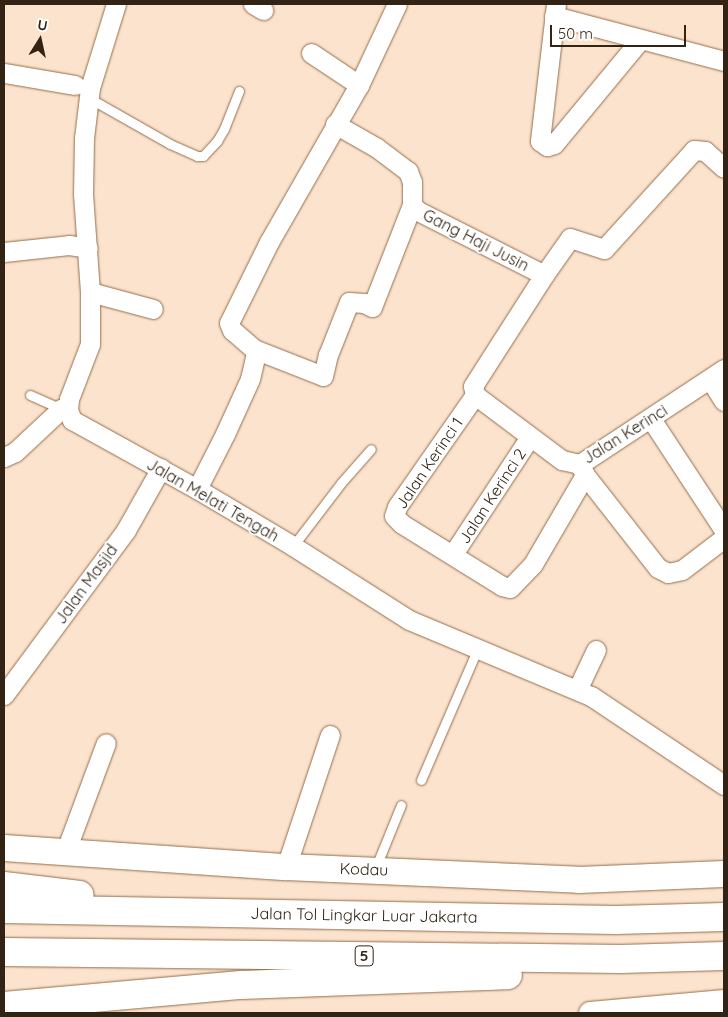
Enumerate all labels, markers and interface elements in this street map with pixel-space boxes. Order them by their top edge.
north arrow [15,15,65,65]
scale bar [553,15,689,47]
text: U [36,16,49,35]
text: 50 m [558,24,593,43]
street label: Gang Haji Jusin [420,205,532,275]
street label: Jalan Kerinci [579,400,671,468]
street label: Jalan Kerinci 1 [391,414,467,512]
street label: Jalan Kerinci 2 [454,445,530,547]
street label: Jalan Melati Tengah [143,454,283,546]
street label: Jalan Masjid [51,540,121,628]
street label: Kodau [339,859,389,879]
street label: Jalan Tol Lingkar Luar Jakarta [250,903,478,927]
road number: 5 [354,944,374,968]

